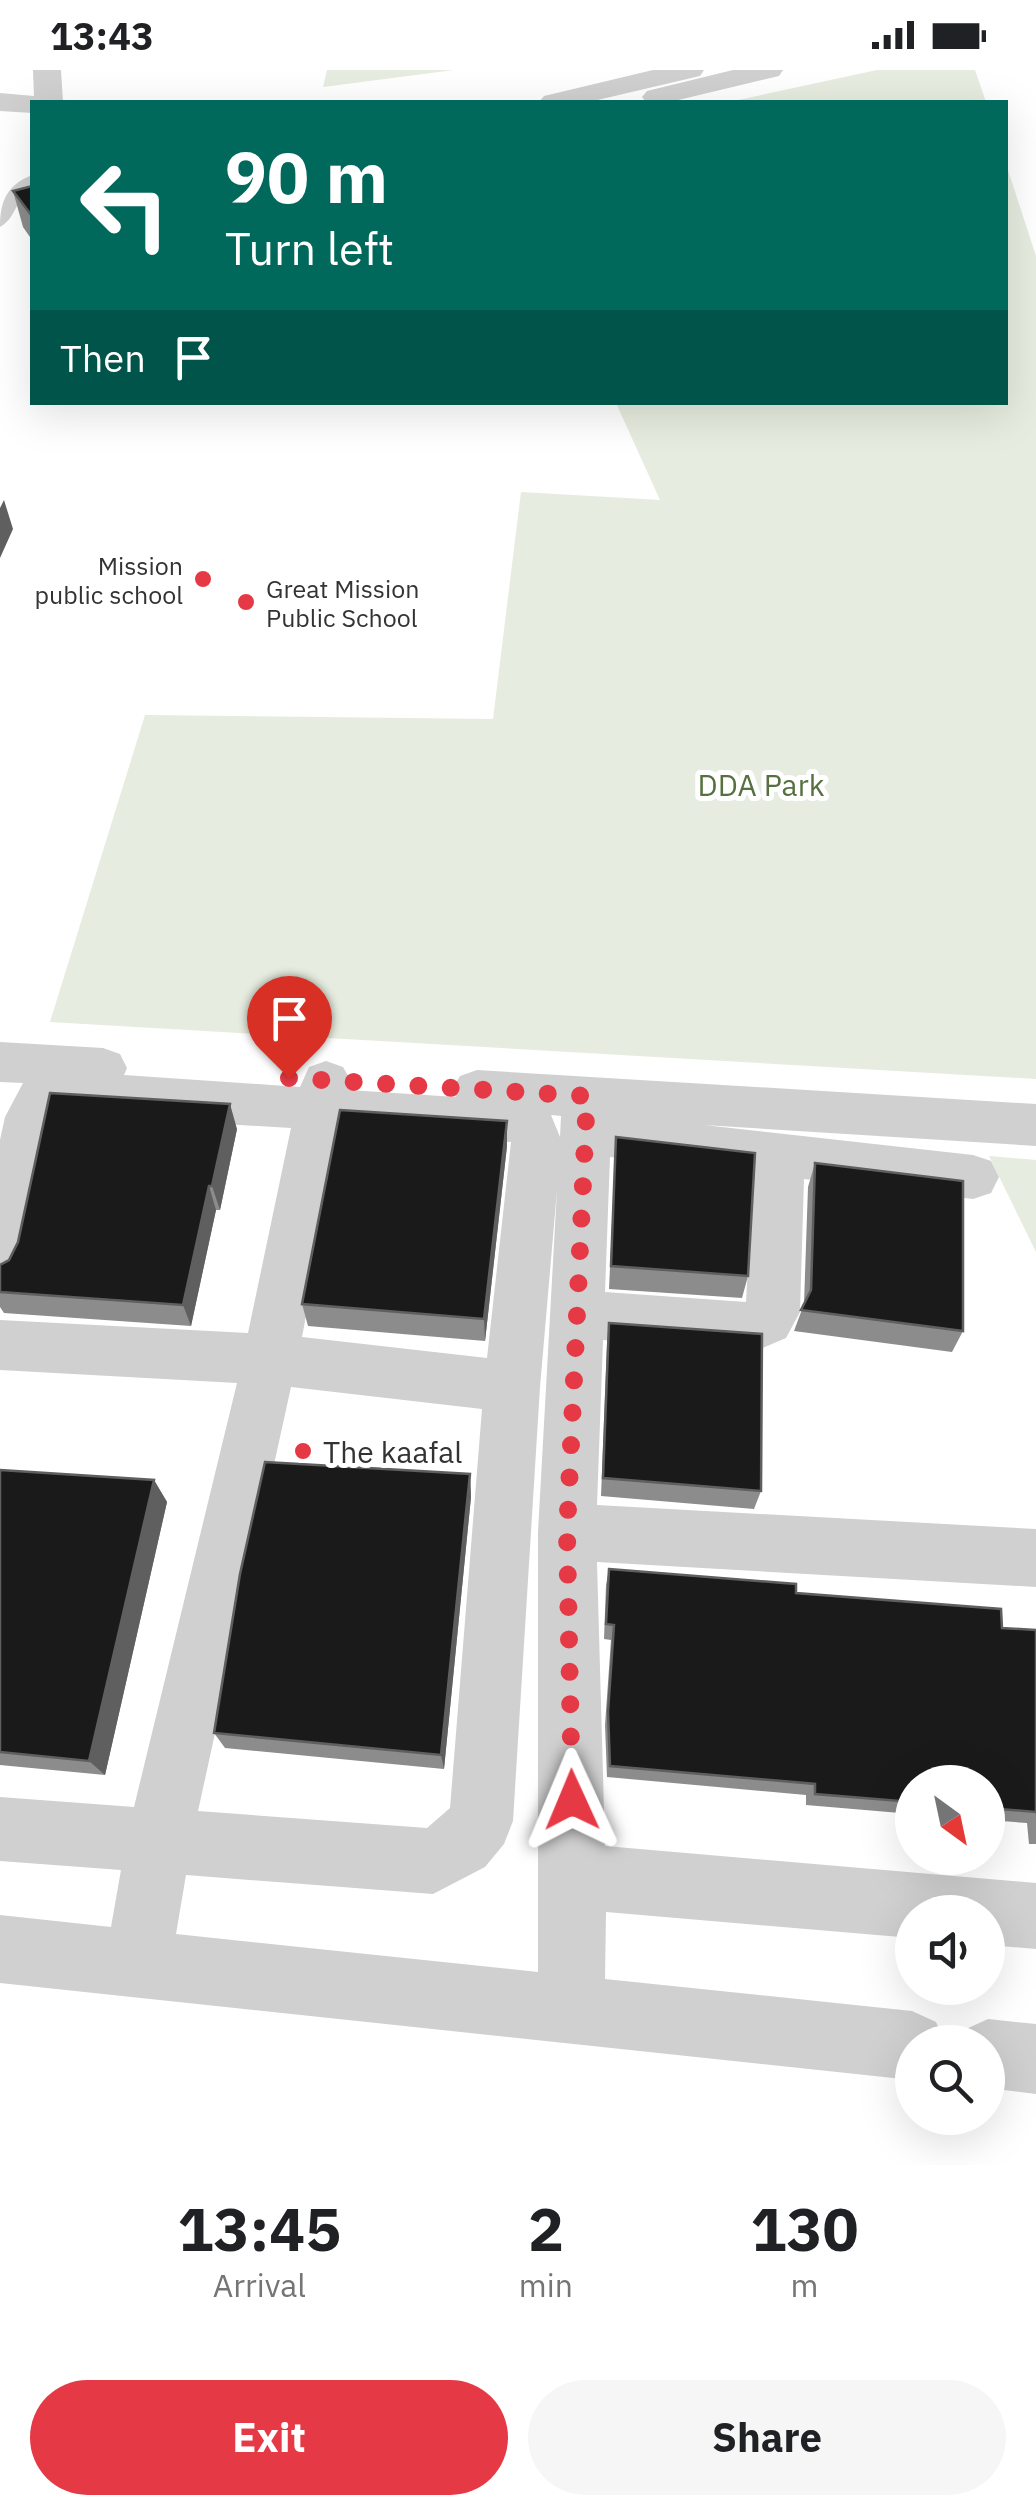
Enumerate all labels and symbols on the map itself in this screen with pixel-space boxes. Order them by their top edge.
place label: Mission public school [35,549,183,611]
marker: Mission public school [192,568,214,590]
place label: Great Mission Public School [266,572,419,634]
marker: Great Mission Public School [235,591,257,613]
park label: DDA Park [698,765,825,804]
pin [247,976,332,1079]
place label: The kaafal [323,1432,462,1471]
marker: The kaafal [292,1440,314,1462]
position arrow [520,1748,624,1852]
north arrow [895,1765,1005,1875]

